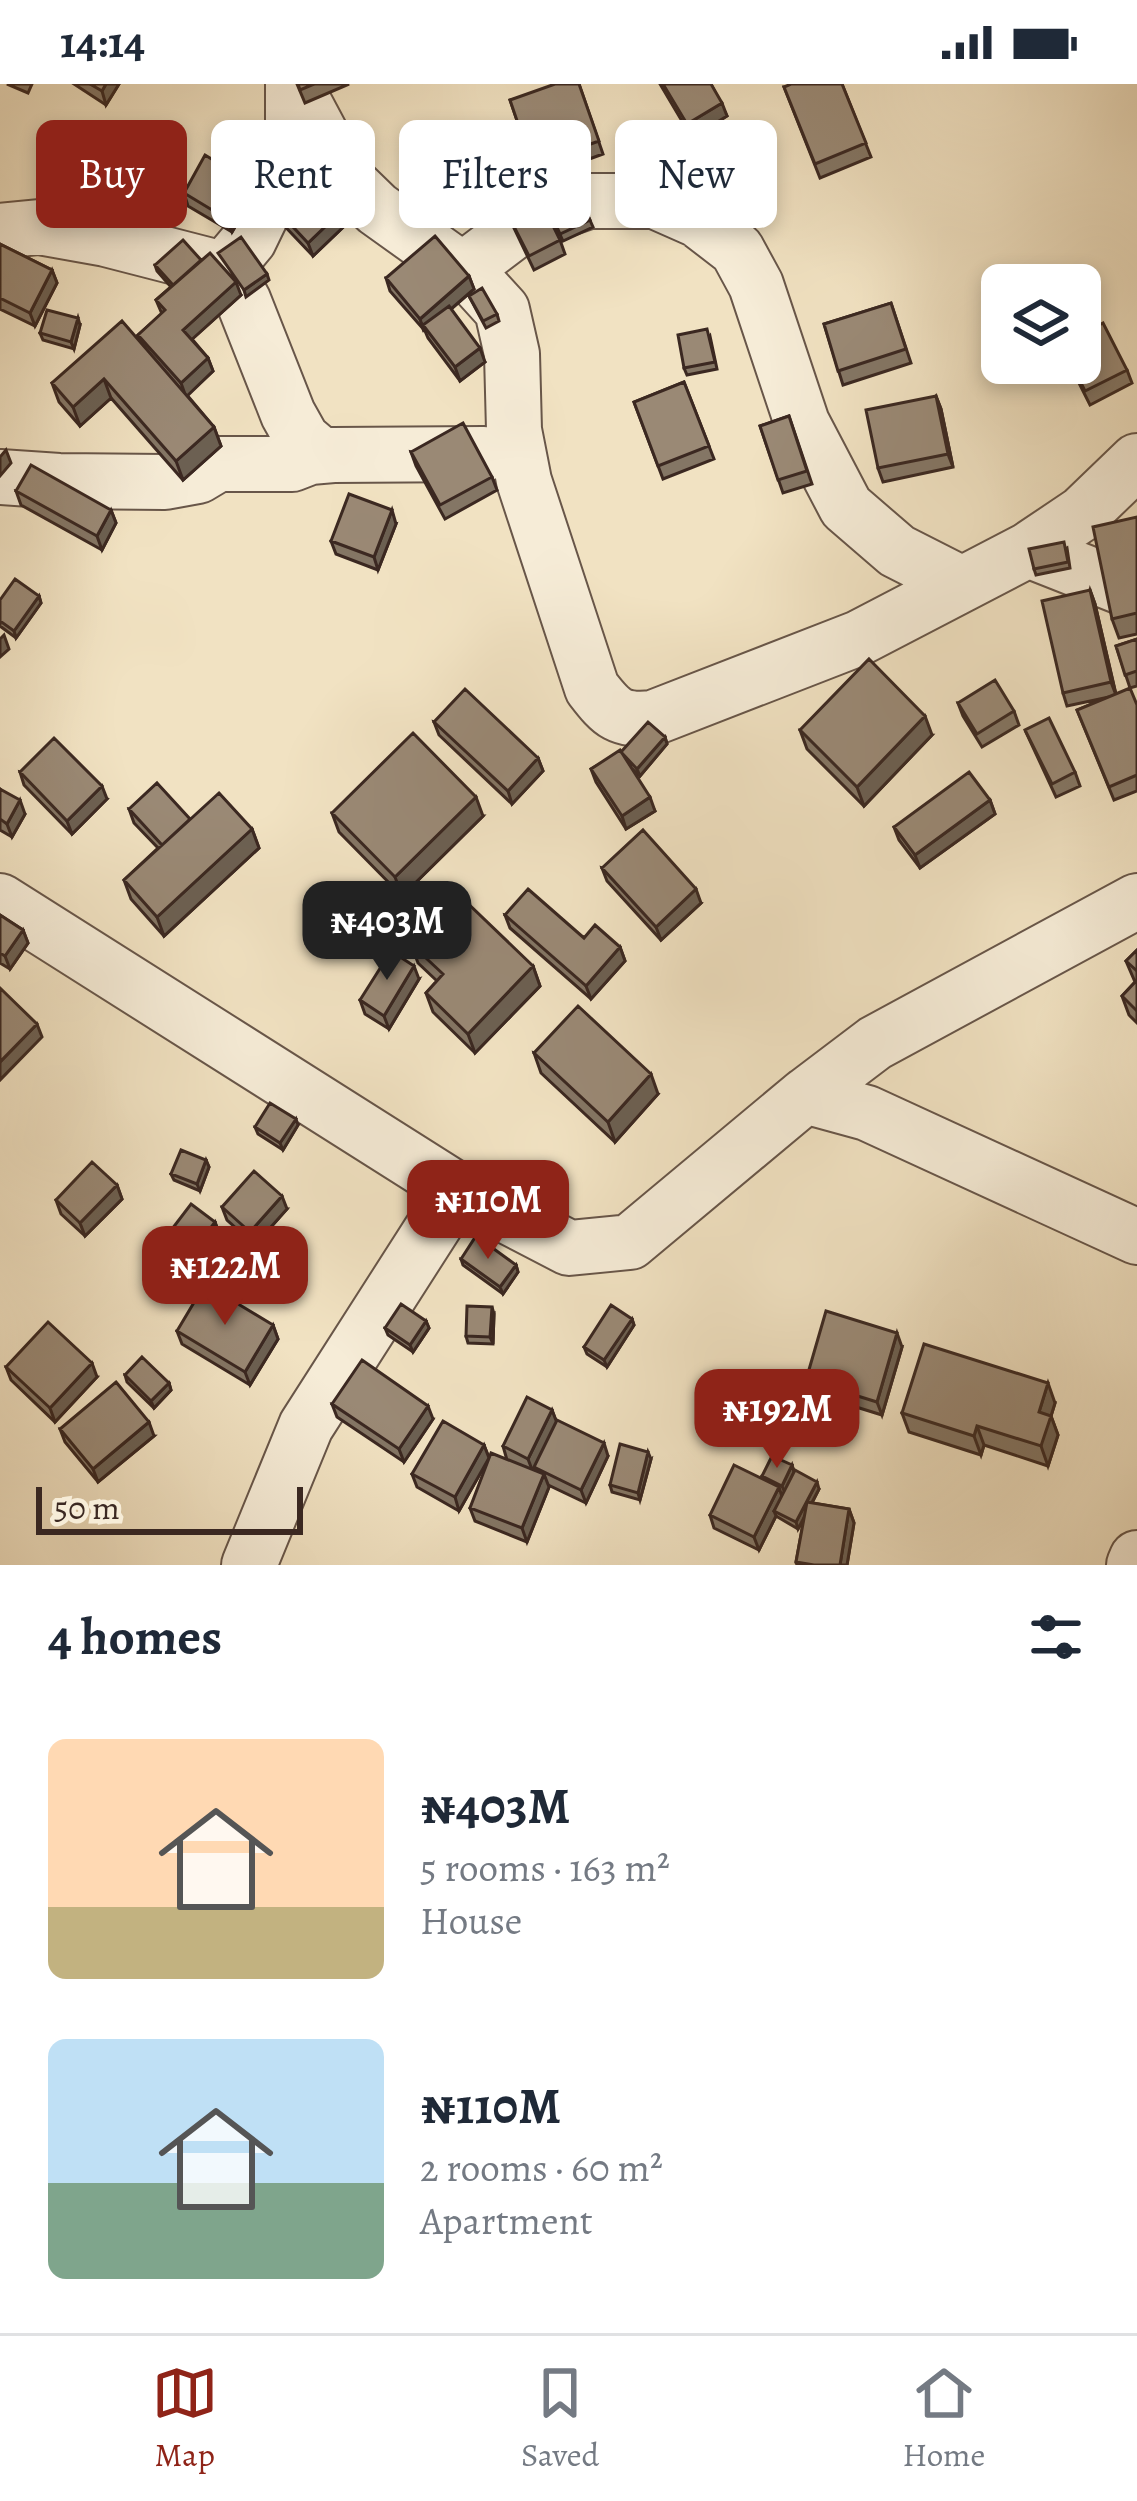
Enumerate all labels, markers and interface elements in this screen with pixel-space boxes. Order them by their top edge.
text: 14:14 [60,11,145,73]
chip: Buy [36,120,187,228]
chip: Rent [211,120,375,228]
chip: Filters [399,120,591,228]
chip: New [615,120,777,228]
map controls [981,264,1101,384]
button: layers [981,264,1101,384]
pin: ₦403M [303,881,471,983]
text: ₦403M [329,893,445,946]
pin: ₦110M [404,1160,572,1262]
text: ₦110M [434,1172,542,1225]
pin: ₦122M [141,1226,309,1328]
text: ₦122M [169,1238,281,1291]
pin: ₦192M [693,1369,861,1471]
text: ₦192M [721,1381,833,1434]
scale bar [36,1481,303,1534]
text: 50 m [54,1485,120,1530]
text: 4 homes [48,1602,222,1672]
icon: filters [1023,1604,1089,1670]
text: ₦403M [420,1771,570,1841]
icon: home [144,1787,288,1931]
text: 5 rooms · 163 m² [420,1841,670,1894]
text: House [420,1894,522,1947]
text: ₦110M [420,2071,561,2141]
icon: home [144,2087,288,2231]
text: 2 rooms · 60 m² [420,2141,663,2194]
text: Apartment [420,2194,593,2247]
tab: Map [152,2360,218,2477]
tab: Saved [521,2360,599,2477]
tab: Home [902,2360,985,2477]

